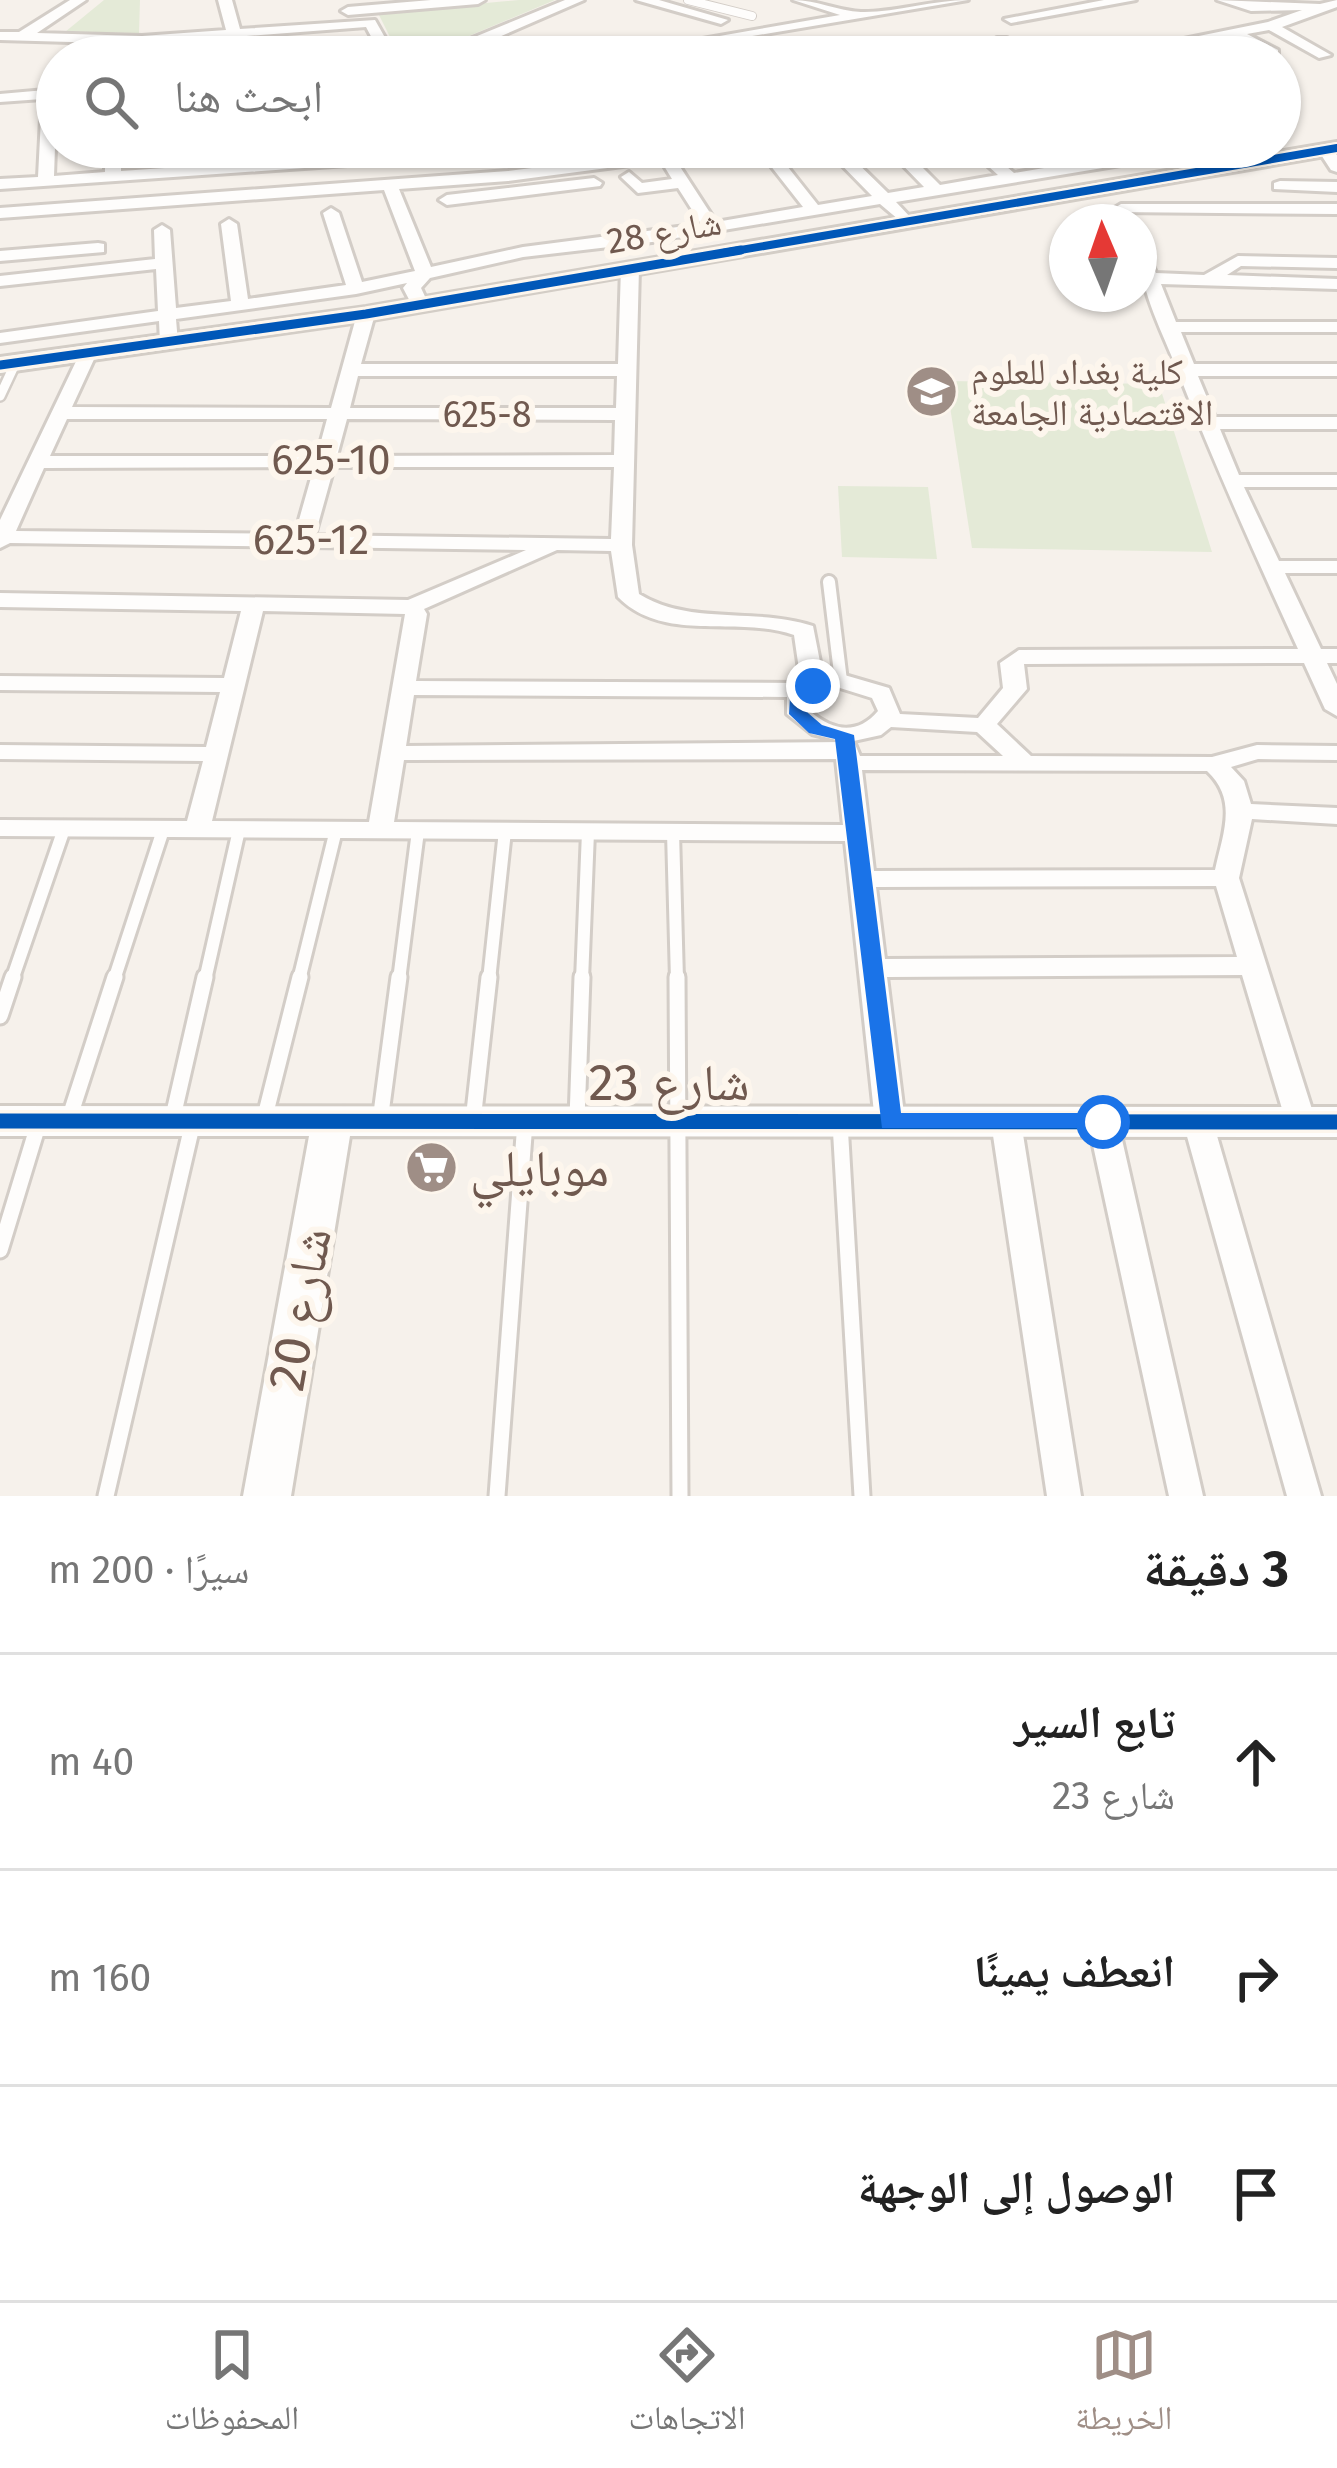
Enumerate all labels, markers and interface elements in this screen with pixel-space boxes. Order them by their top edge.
search box [36,36,1301,168]
icon: search [78,69,144,135]
text: ابحث هنا [174,70,323,124]
street label: شارع 28 [603,200,725,264]
north arrow [1049,204,1157,312]
place label: كلية بغداد للعلوم الاقتصادية الجامعة [971,350,1213,435]
school or university icon: كلية بغداد للعلوم الاقتصادية الجامعة [904,364,960,420]
street label: 625-8 [443,393,531,437]
street label: 625-10 [271,435,391,485]
street label: 625-12 [253,515,369,565]
route end [786,659,840,713]
street label: شارع 23 [589,1052,749,1115]
route start [1076,1095,1130,1149]
place label: موبايلي [470,1138,609,1209]
supermarket icon: موبايلي [403,1140,459,1196]
street label: شارع 20 [255,1223,346,1396]
text: 3 دقيقة [1143,1538,1289,1600]
text: سيرًا · 200 m [48,1547,249,1593]
text: تابع السير [1014,1696,1175,1750]
icon: ahead [1223,1729,1289,1795]
text: 40 m [48,1739,134,1785]
text: شارع 23 [1052,1773,1175,1819]
text: انعطف يمينًا [973,1945,1175,1999]
icon: right [1223,1945,1289,2011]
text: 160 m [48,1955,151,2001]
text: الوصول إلى الوجهة [858,2161,1175,2215]
icon: arrive [1223,2161,1289,2227]
tab: المحفوظات [165,2322,299,2450]
tab: الاتجاهات [628,2322,746,2450]
tab: الخريطة [1075,2322,1172,2450]

